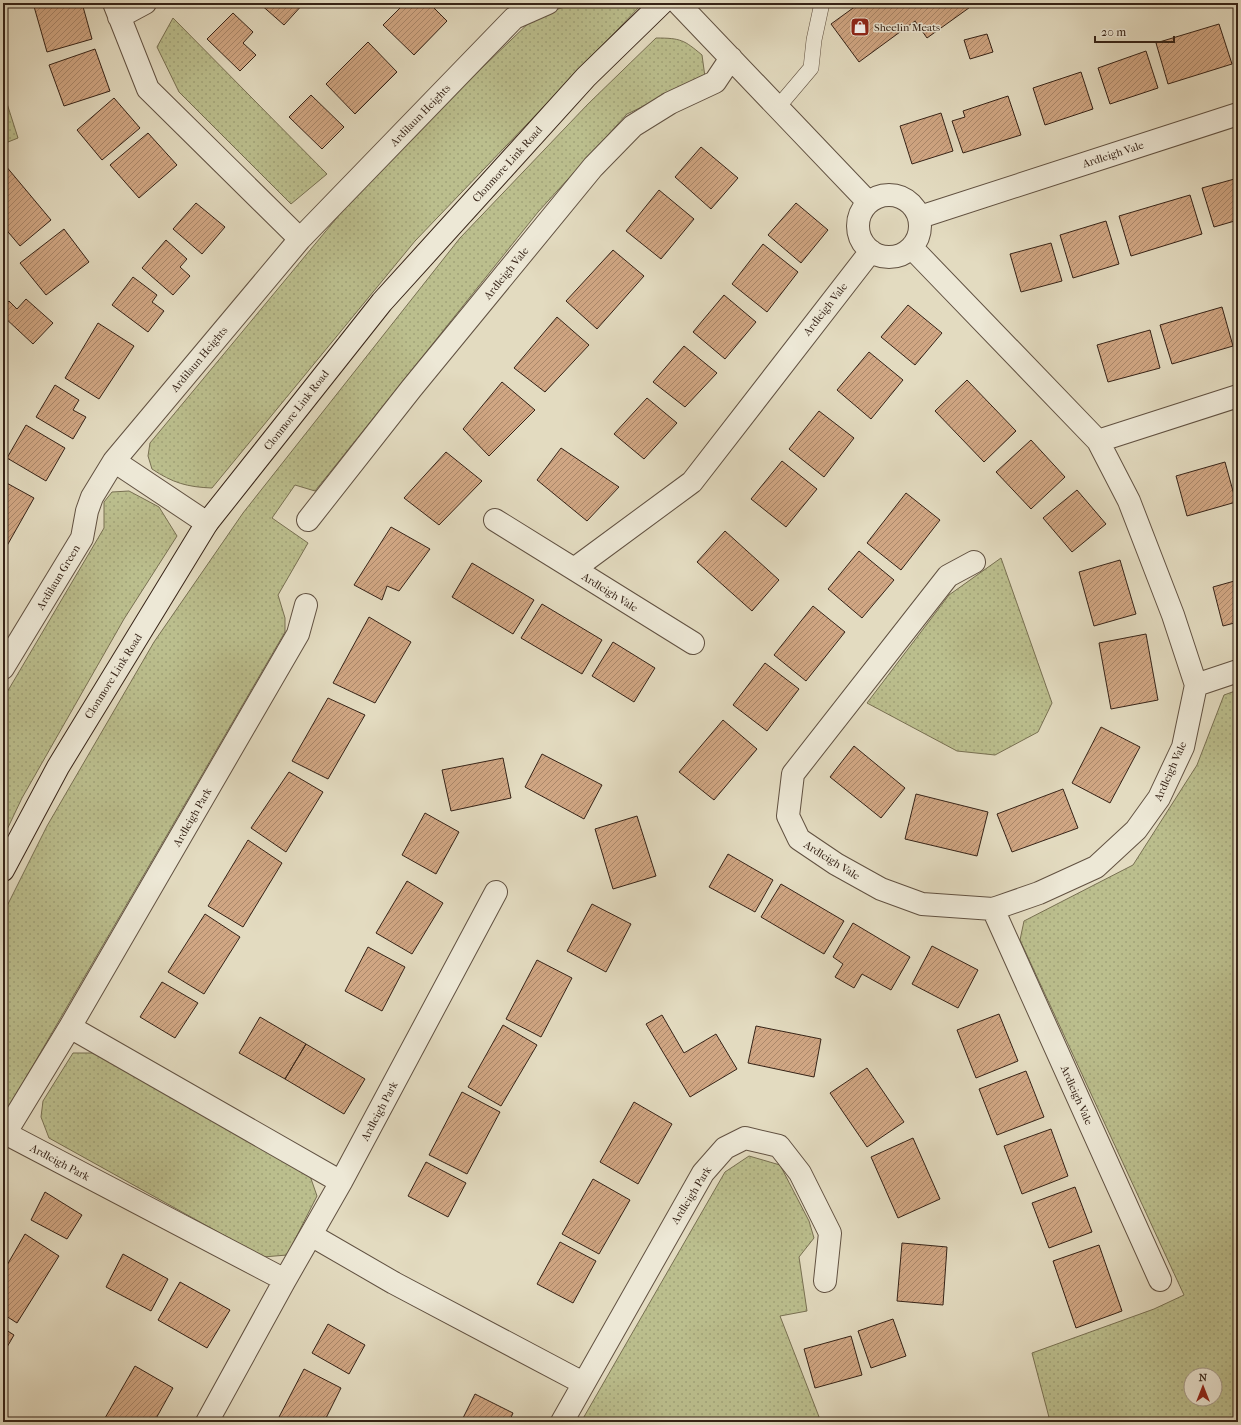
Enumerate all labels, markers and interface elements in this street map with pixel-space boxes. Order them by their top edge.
shop icon: Sheelin Meats [849,16,871,38]
scale bar [1095,18,1174,44]
place label: Sheelin Meats [874,21,940,34]
text: 20 m [1101,25,1126,39]
street label: Ardilaun Heights [387,82,453,150]
street label: Clonmore Link Road [470,123,546,205]
street label: Ardleigh Vale [1080,138,1146,171]
street label: Ardleigh Vale [481,244,532,303]
street label: Ardleigh Vale [800,280,850,339]
street label: Ardilaun Heights [168,324,230,395]
street label: Clonmore Link Road [261,367,332,453]
street label: Ardilaun Green [33,542,83,613]
street label: Ardleigh Vale [578,570,641,615]
street label: Clonmore Link Road [82,630,145,721]
street label: Ardleigh Vale [1151,739,1190,804]
street label: Ardleigh Park [170,785,215,850]
street label: Ardleigh Vale [800,838,863,883]
street label: Ardleigh Vale [1057,1063,1096,1127]
street label: Ardleigh Park [358,1079,401,1144]
street label: Ardleigh Park [27,1141,92,1184]
street label: Ardleigh Park [668,1164,714,1227]
north arrow [1183,1367,1223,1407]
text: N [1199,1371,1208,1384]

